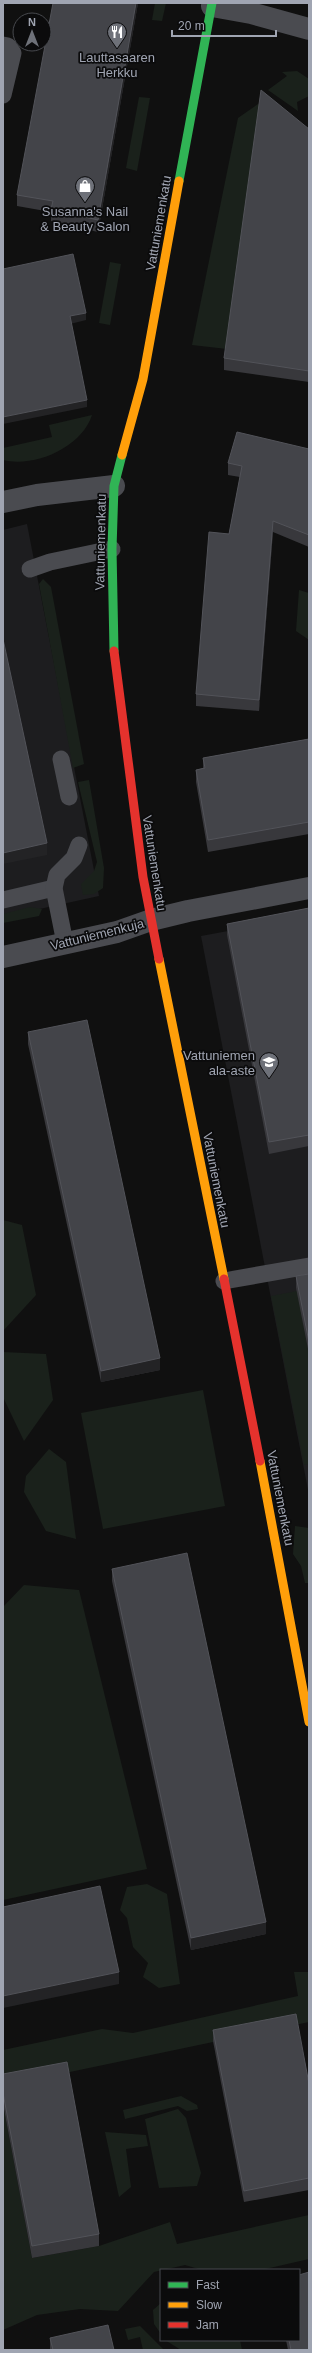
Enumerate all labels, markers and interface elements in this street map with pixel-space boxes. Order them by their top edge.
north arrow [12,12,52,52]
scale bar [172,12,276,38]
text: N [28,16,36,28]
text: 20 m [178,19,205,33]
restaurant icon: Lauttasaaren Herkku [106,21,128,49]
place label: Lauttasaaren Herkku [79,50,155,80]
street label: Vattuniemenkatu [143,174,174,272]
shop icon: Susanna's Nail & Beauty Salon [74,175,96,203]
place label: Susanna's Nail & Beauty Salon [40,204,130,234]
street label: Vattuniemenkatu [92,494,109,590]
street label: Vattuniemenkatu [140,814,169,912]
street label: Vattuniemenkuja [49,915,146,953]
place label: Vattuniemen ala-aste [183,1048,255,1078]
school or university icon: Vattuniemen ala-aste [258,1051,280,1079]
street label: Vattuniemenkatu [200,1131,233,1229]
street label: Vattuniemenkatu [264,1449,297,1547]
legend [160,2269,300,2341]
text: Fast [196,2278,220,2292]
text: Slow [196,2298,222,2312]
text: Jam [196,2318,219,2332]

